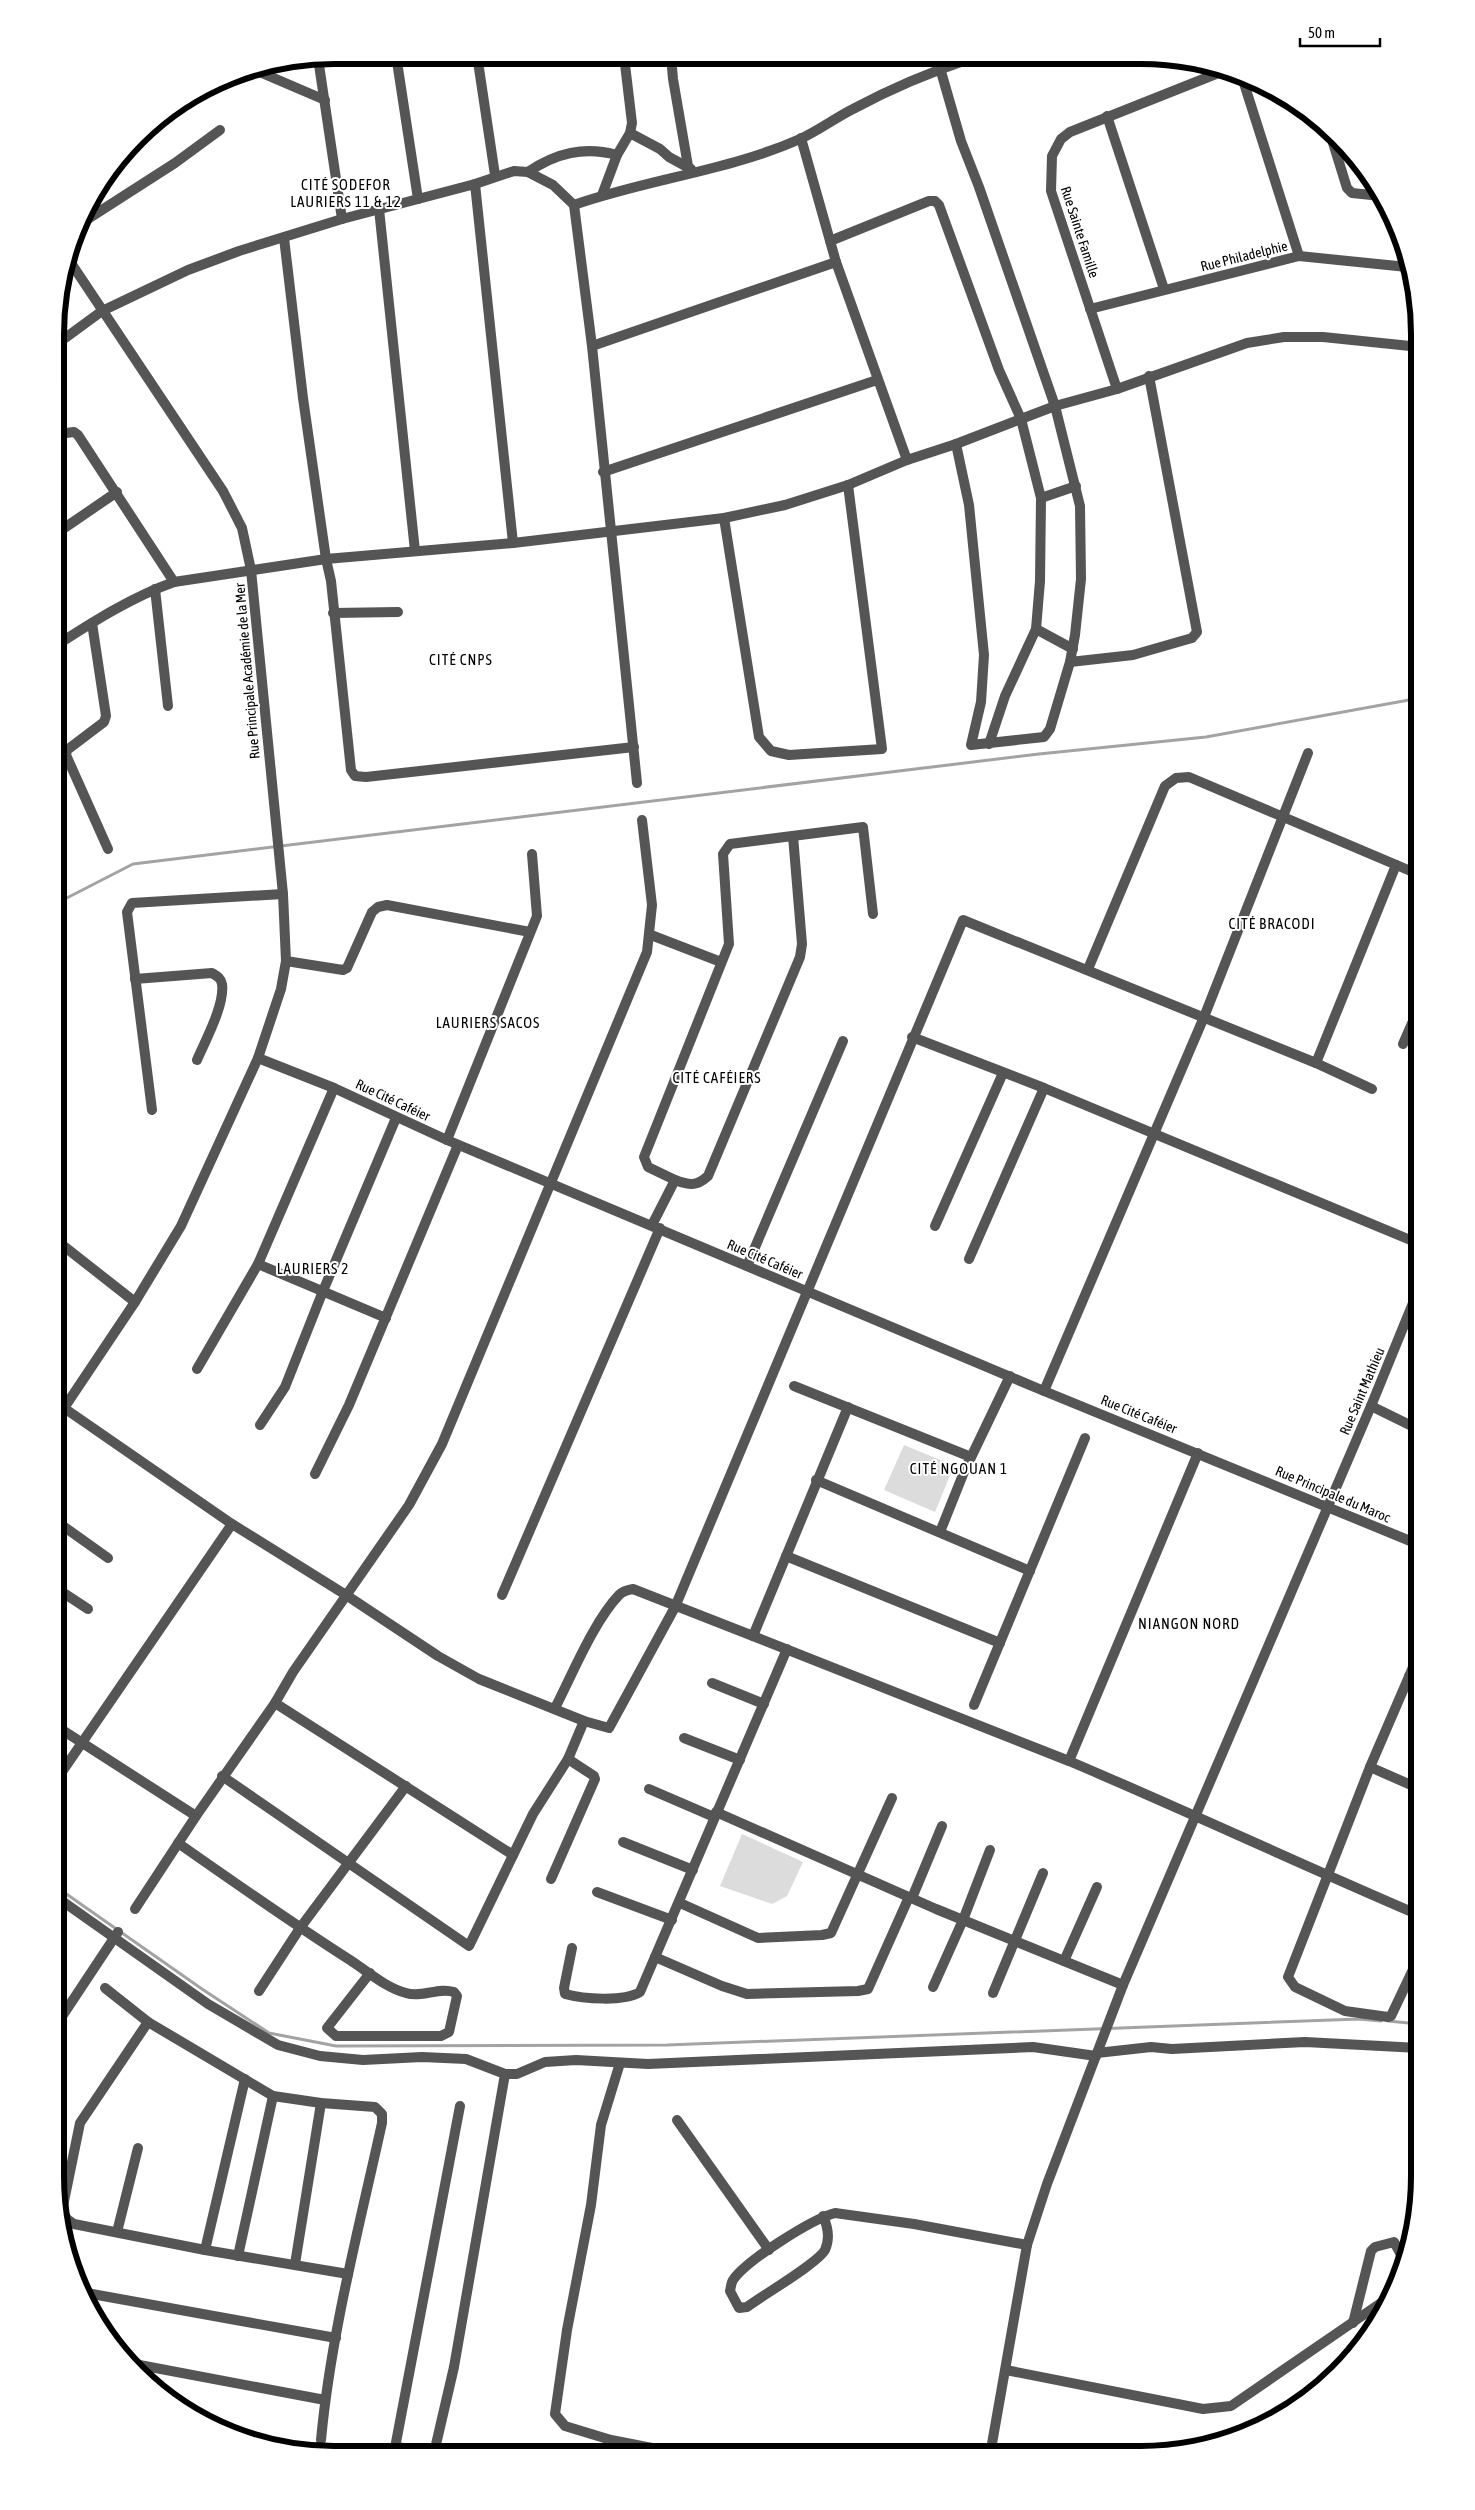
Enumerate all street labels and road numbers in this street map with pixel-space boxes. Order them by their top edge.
street label: Rue Sainte Famille [1058,184,1102,280]
street label: Rue Philadelphie [1199,237,1289,275]
street label: Rue Principale Académie de la Mer [231,582,263,760]
street label: Rue Cité Caféier [353,1076,434,1125]
street label: Rue Cité Caféier [725,1236,806,1282]
street label: Rue Saint Mathieu [1336,1345,1388,1437]
street label: Rue Cité Caféier [1099,1392,1180,1437]
street label: Rue Principale du Maroc [1273,1463,1394,1526]

